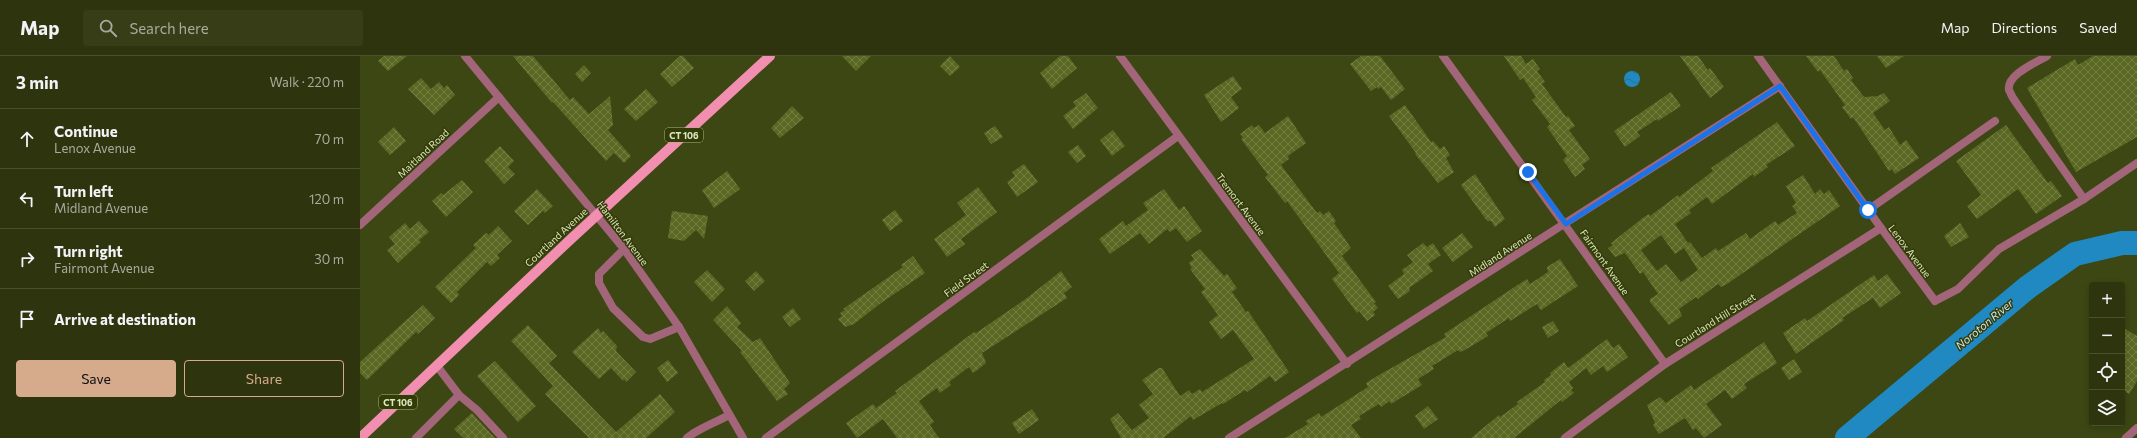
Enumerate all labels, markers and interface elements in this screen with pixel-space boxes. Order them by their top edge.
search box [83,10,363,46]
text: Map [20,16,59,39]
icon: search [97,17,119,39]
text: Search here [129,19,209,37]
text: Map [1941,19,1970,36]
text: Directions [1992,19,2057,36]
text: Saved [2079,19,2117,36]
text: 3 min [16,72,59,93]
text: Walk · 220 m [270,74,344,90]
text: Continue [54,122,118,140]
street label: Maitland Road [395,126,451,180]
icon: ahead [16,128,38,150]
road number: CT 106 [665,128,703,142]
text: 70 m [315,131,344,147]
text: Lenox Avenue [54,140,136,156]
route end [1519,163,1537,181]
street label: Tremont Avenue [1214,171,1268,237]
text: Turn left [54,182,113,200]
icon: left [16,188,38,210]
text: 120 m [309,191,344,207]
street label: Hamilton Avenue [595,198,651,268]
text: Midland Avenue [54,200,148,216]
route start [1859,201,1877,219]
street label: Courtland Avenue [522,205,590,269]
street label: Lenox Avenue [1886,222,1934,280]
street label: Fairmont Avenue [1578,227,1632,297]
street label: Midland Avenue [1466,229,1534,279]
text: Turn right [54,242,123,260]
icon: right [16,248,38,270]
text: 30 m [314,251,344,267]
street label: Field Street [941,259,991,299]
text: Fairmont Avenue [54,260,154,276]
map controls [2089,282,2125,426]
button: + [2089,282,2125,318]
street label: Courtland Hill Street [1672,290,1758,350]
water label: Noroton River [1953,296,2016,352]
icon: arrive [16,308,38,330]
text: Arrive at destination [54,310,196,328]
button: − [2089,318,2125,354]
button: locate [2089,354,2125,390]
button: Save [16,360,176,397]
button: Share [184,360,344,397]
button: layers [2089,390,2125,426]
road number: CT 106 [379,395,417,409]

